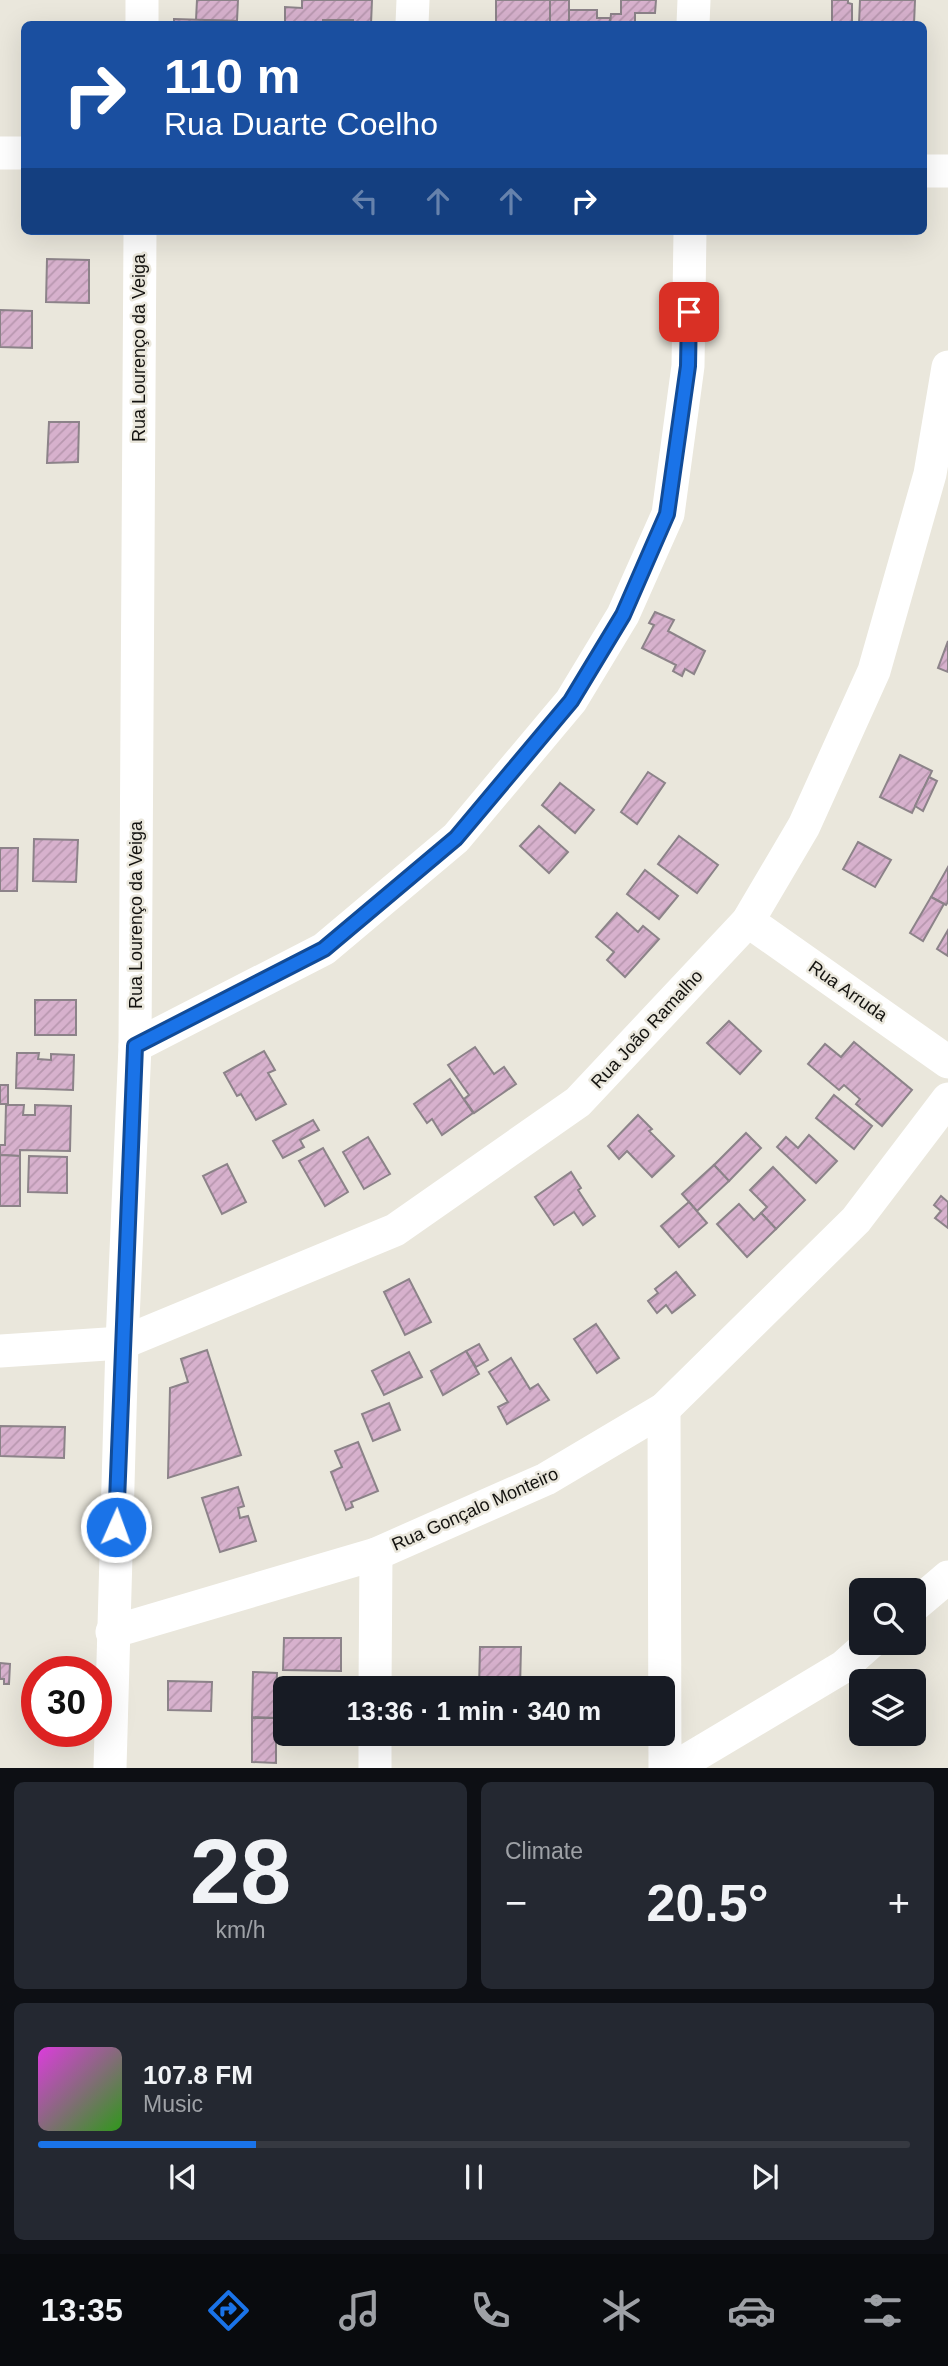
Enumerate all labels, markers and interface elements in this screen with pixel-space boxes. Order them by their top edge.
icon: right [49,49,140,140]
text: 110 m [164,49,300,103]
text: Rua Duarte Coelho [164,106,438,142]
icon: left [346,182,384,220]
icon: ahead [419,182,457,220]
icon: ahead [492,182,530,220]
icon: right [565,182,603,220]
street label: Rua Lourenço da Veiga [129,253,149,442]
pin [659,282,719,342]
icon: arrive [670,293,708,331]
street label: Rua Lourenço da Veiga [126,820,146,1009]
street label: Rua Arruda [805,957,892,1026]
street label: Rua João Ramalho [587,966,707,1092]
street label: Rua Gonçalo Monteiro [389,1463,561,1555]
position arrow [79,1490,153,1564]
map controls [849,1578,926,1746]
button: search [849,1578,926,1655]
speed limit sign: 30 [21,1656,112,1747]
button: layers [849,1669,926,1746]
text: 13:36 · 1 min · 340 m [347,1696,601,1726]
text: 28 [190,1821,291,1922]
text: Climate [505,1838,583,1864]
text: 20.5° [646,1874,769,1932]
text: − [505,1882,527,1924]
text: + [888,1882,910,1924]
text: km/h [216,1917,265,1943]
text: 107.8 FM [143,2060,253,2090]
text: Music [143,2091,203,2117]
icon: previous [164,2158,202,2196]
icon: pause [455,2158,493,2196]
icon: next [746,2158,784,2196]
icon: directions [204,2286,253,2335]
icon: music [335,2286,384,2335]
icon: phone [466,2286,515,2335]
icon: climate [597,2286,646,2335]
icon: car [727,2286,776,2335]
icon: filters [858,2286,907,2335]
text: 13:35 [41,2292,123,2328]

